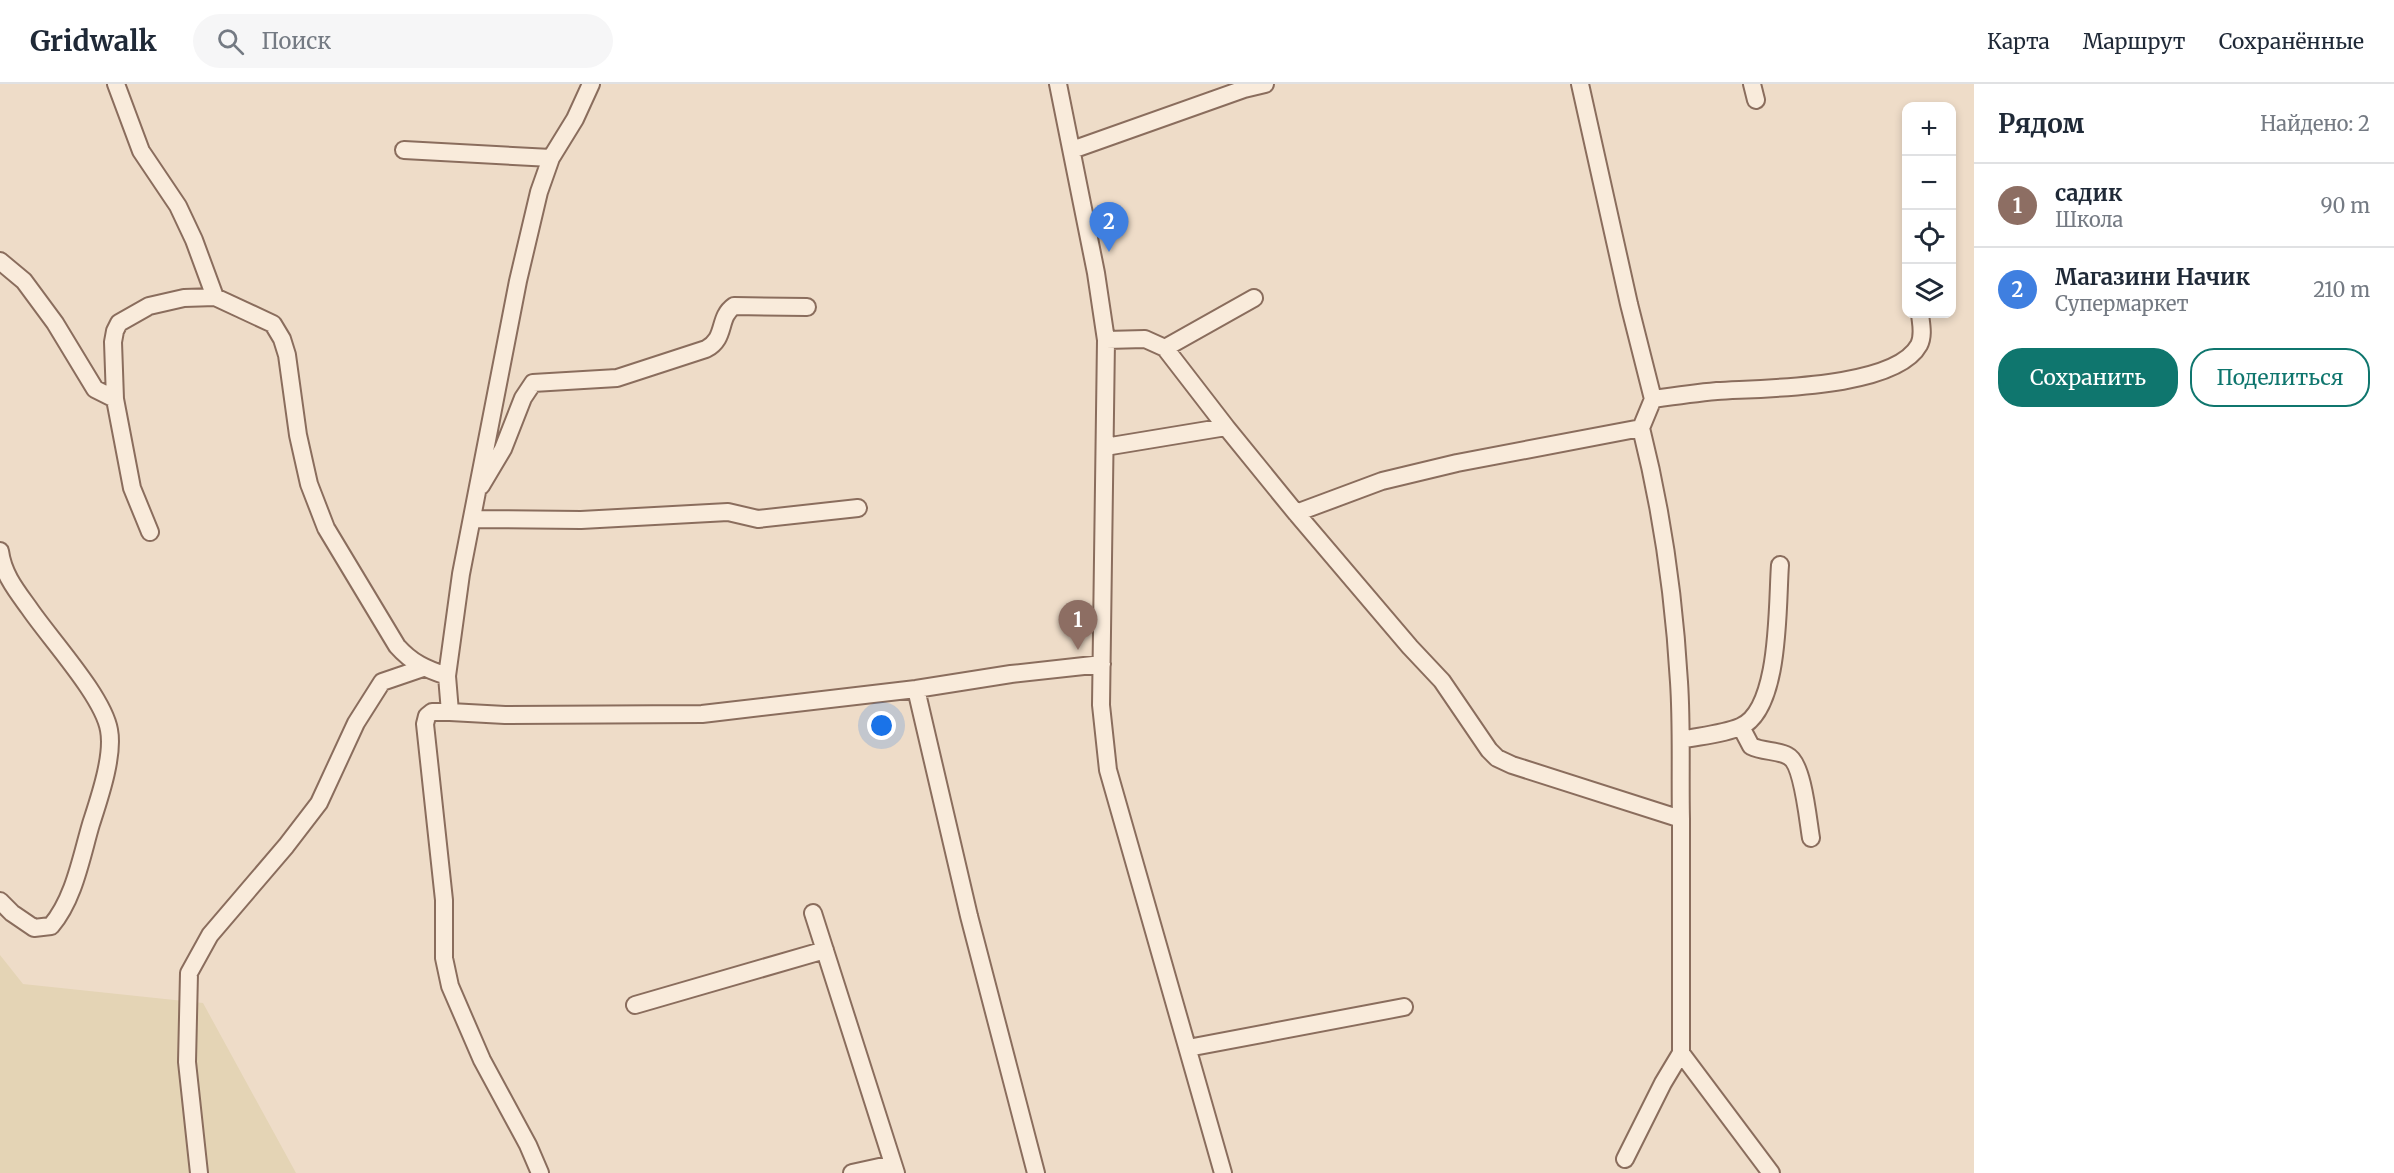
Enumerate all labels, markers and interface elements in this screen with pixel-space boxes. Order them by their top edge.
search box [193,14,613,68]
text: Gridwalk [30,23,157,59]
icon: search [214,25,247,58]
text: Поиск [262,27,331,55]
text: Карта [1987,28,2050,55]
text: Маршрут [2083,28,2186,55]
text: Сохранённые [2219,28,2364,55]
map controls [1902,102,1956,318]
button: + [1902,102,1956,156]
text: Рядом [1998,107,2084,140]
text: Найдено: 2 [2260,111,2370,136]
button: − [1902,156,1956,210]
text: садик [2055,179,2123,207]
text: 1 [2013,193,2022,218]
text: 90 m [2320,193,2370,218]
pin: 2 [1090,202,1128,252]
text: Школа [2055,207,2123,232]
button: locate [1902,210,1956,264]
text: Магазини Начик [2055,263,2250,291]
button: layers [1902,264,1956,318]
text: 2 [2012,277,2023,302]
text: 210 m [2313,277,2370,302]
text: Супермаркет [2055,291,2189,316]
button: Сохранить [1998,348,2178,407]
button: Поделиться [2190,348,2370,407]
pin: 1 [1058,600,1098,650]
your location [867,711,896,740]

